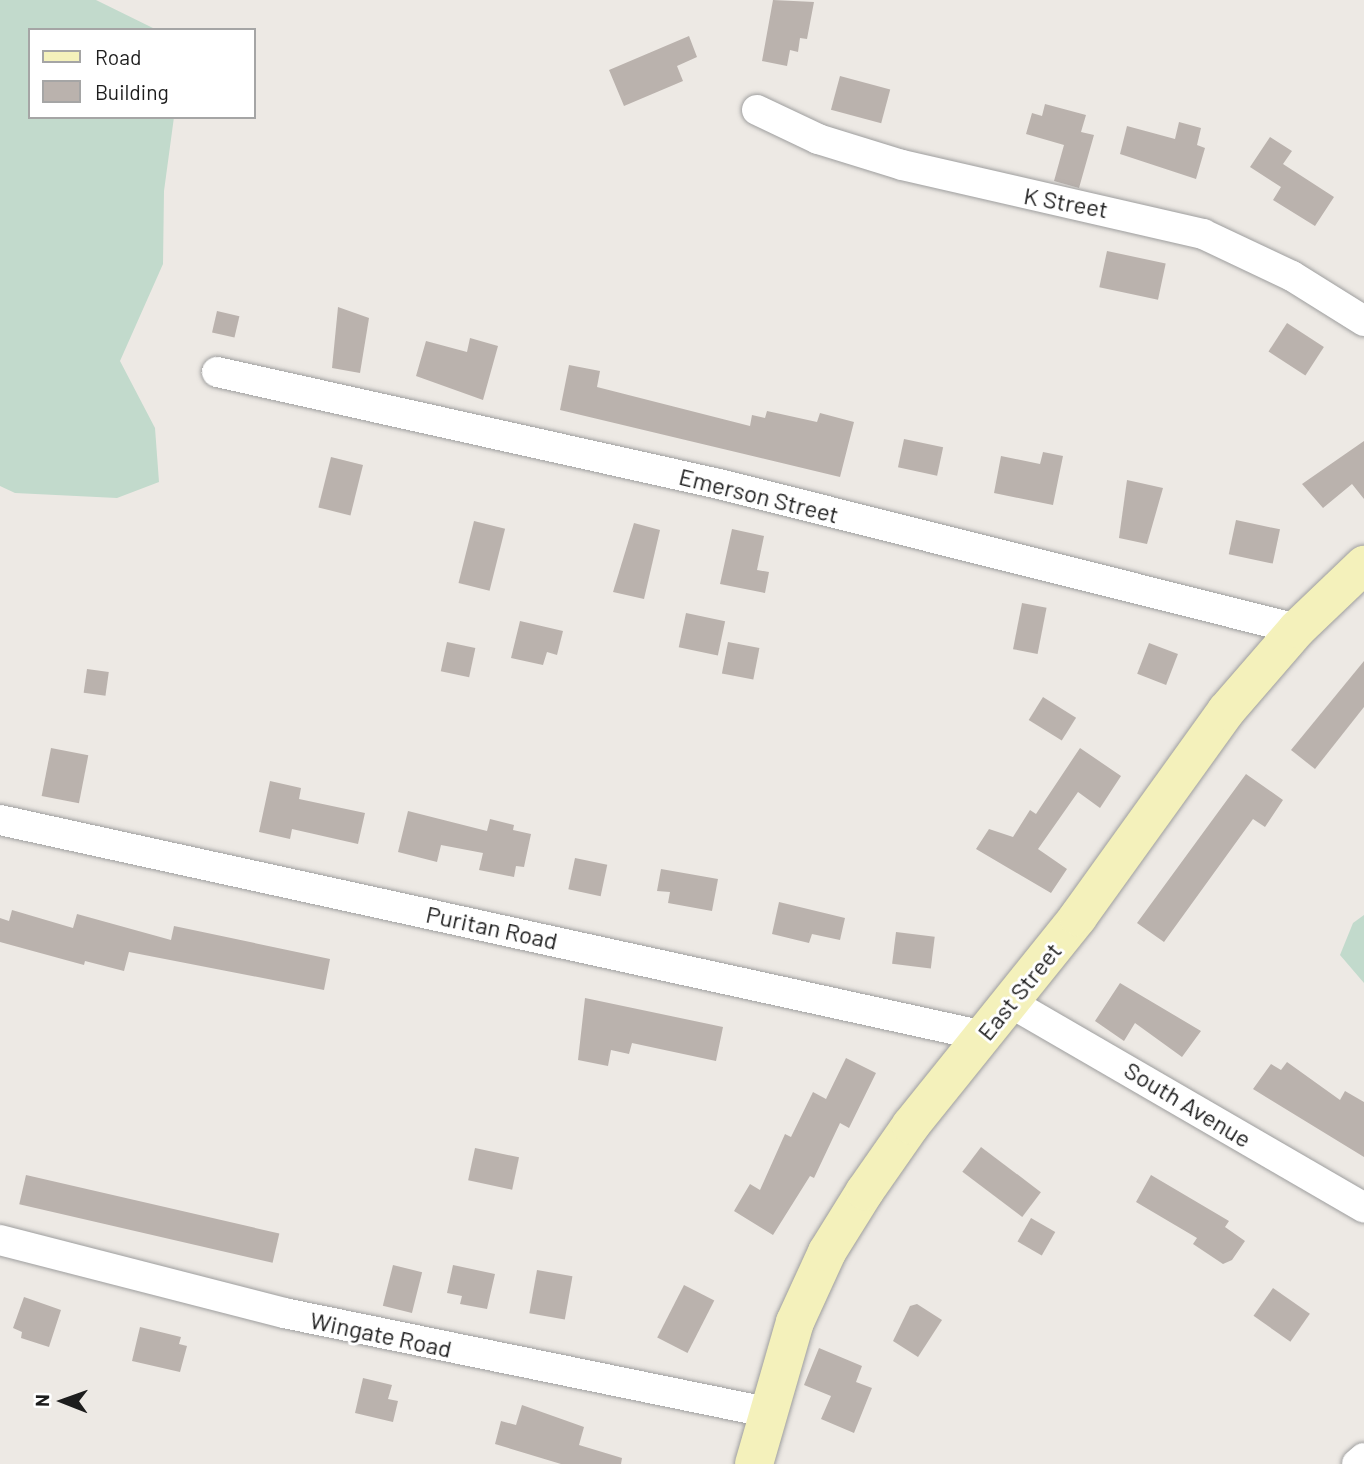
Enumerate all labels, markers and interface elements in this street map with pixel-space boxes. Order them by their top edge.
legend [28,28,256,119]
text: Road [95,44,141,69]
text: Building [95,79,169,104]
street label: K Street [1022,180,1110,224]
street label: Emerson Street [676,461,842,529]
street label: Puritan Road [424,899,560,955]
street label: East Street [971,936,1067,1046]
street label: South Avenue [1119,1055,1257,1153]
street label: Wingate Road [307,1305,455,1363]
north arrow [28,1366,98,1436]
text: N [30,1394,53,1407]

